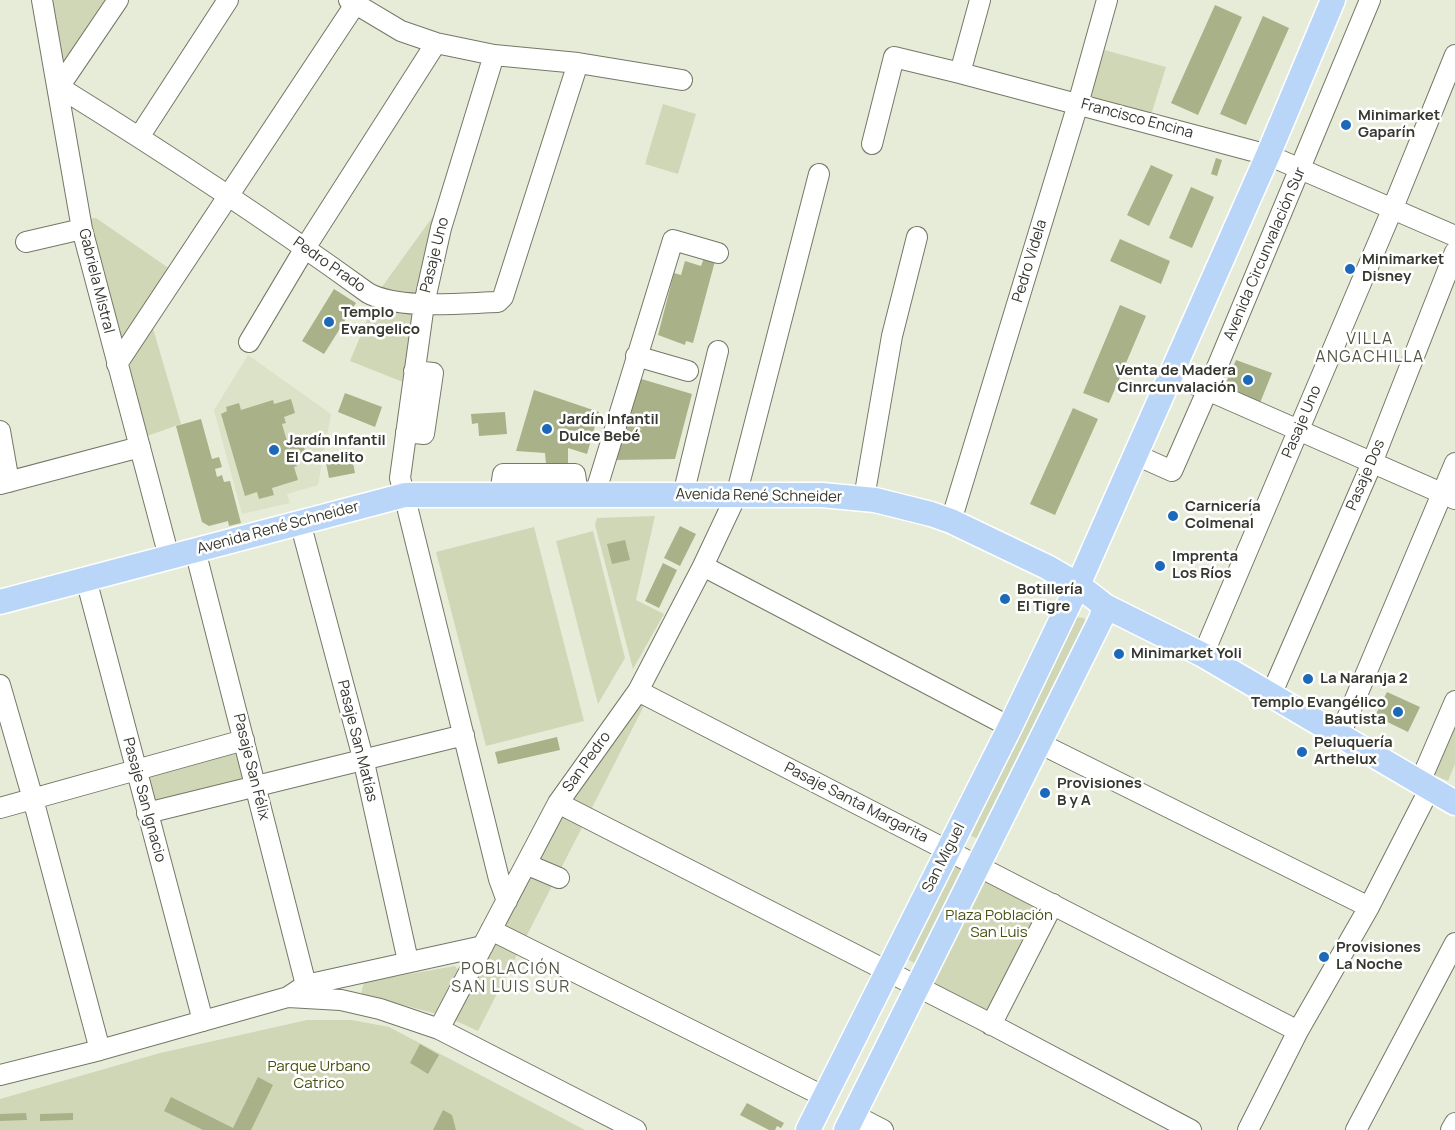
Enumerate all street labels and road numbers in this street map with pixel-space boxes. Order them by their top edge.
street label: Francisco Encina [1079,95,1195,143]
street label: Avenida Circunvalación Sur [1220,165,1310,343]
street label: Pasaje Uno [417,215,453,295]
street label: Pedro Videla [1009,217,1051,305]
street label: Gabriela Mistral [74,227,118,335]
street label: Pedro Prado [289,234,369,296]
street label: Pasaje Uno [1279,383,1325,461]
street label: Pasaje Dos [1343,437,1389,513]
street label: Avenida René Schneider [675,486,843,506]
street label: Avenida René Schneider [195,498,361,558]
street label: Pasaje San Matías [333,678,381,804]
street label: Pasaje San Félix [229,712,273,822]
street label: San Pedro [559,728,615,796]
street label: Pasaje San Ignacio [119,736,169,864]
street label: Pasaje Santa Margarita [781,759,931,847]
street label: San Miguel [919,820,969,896]

